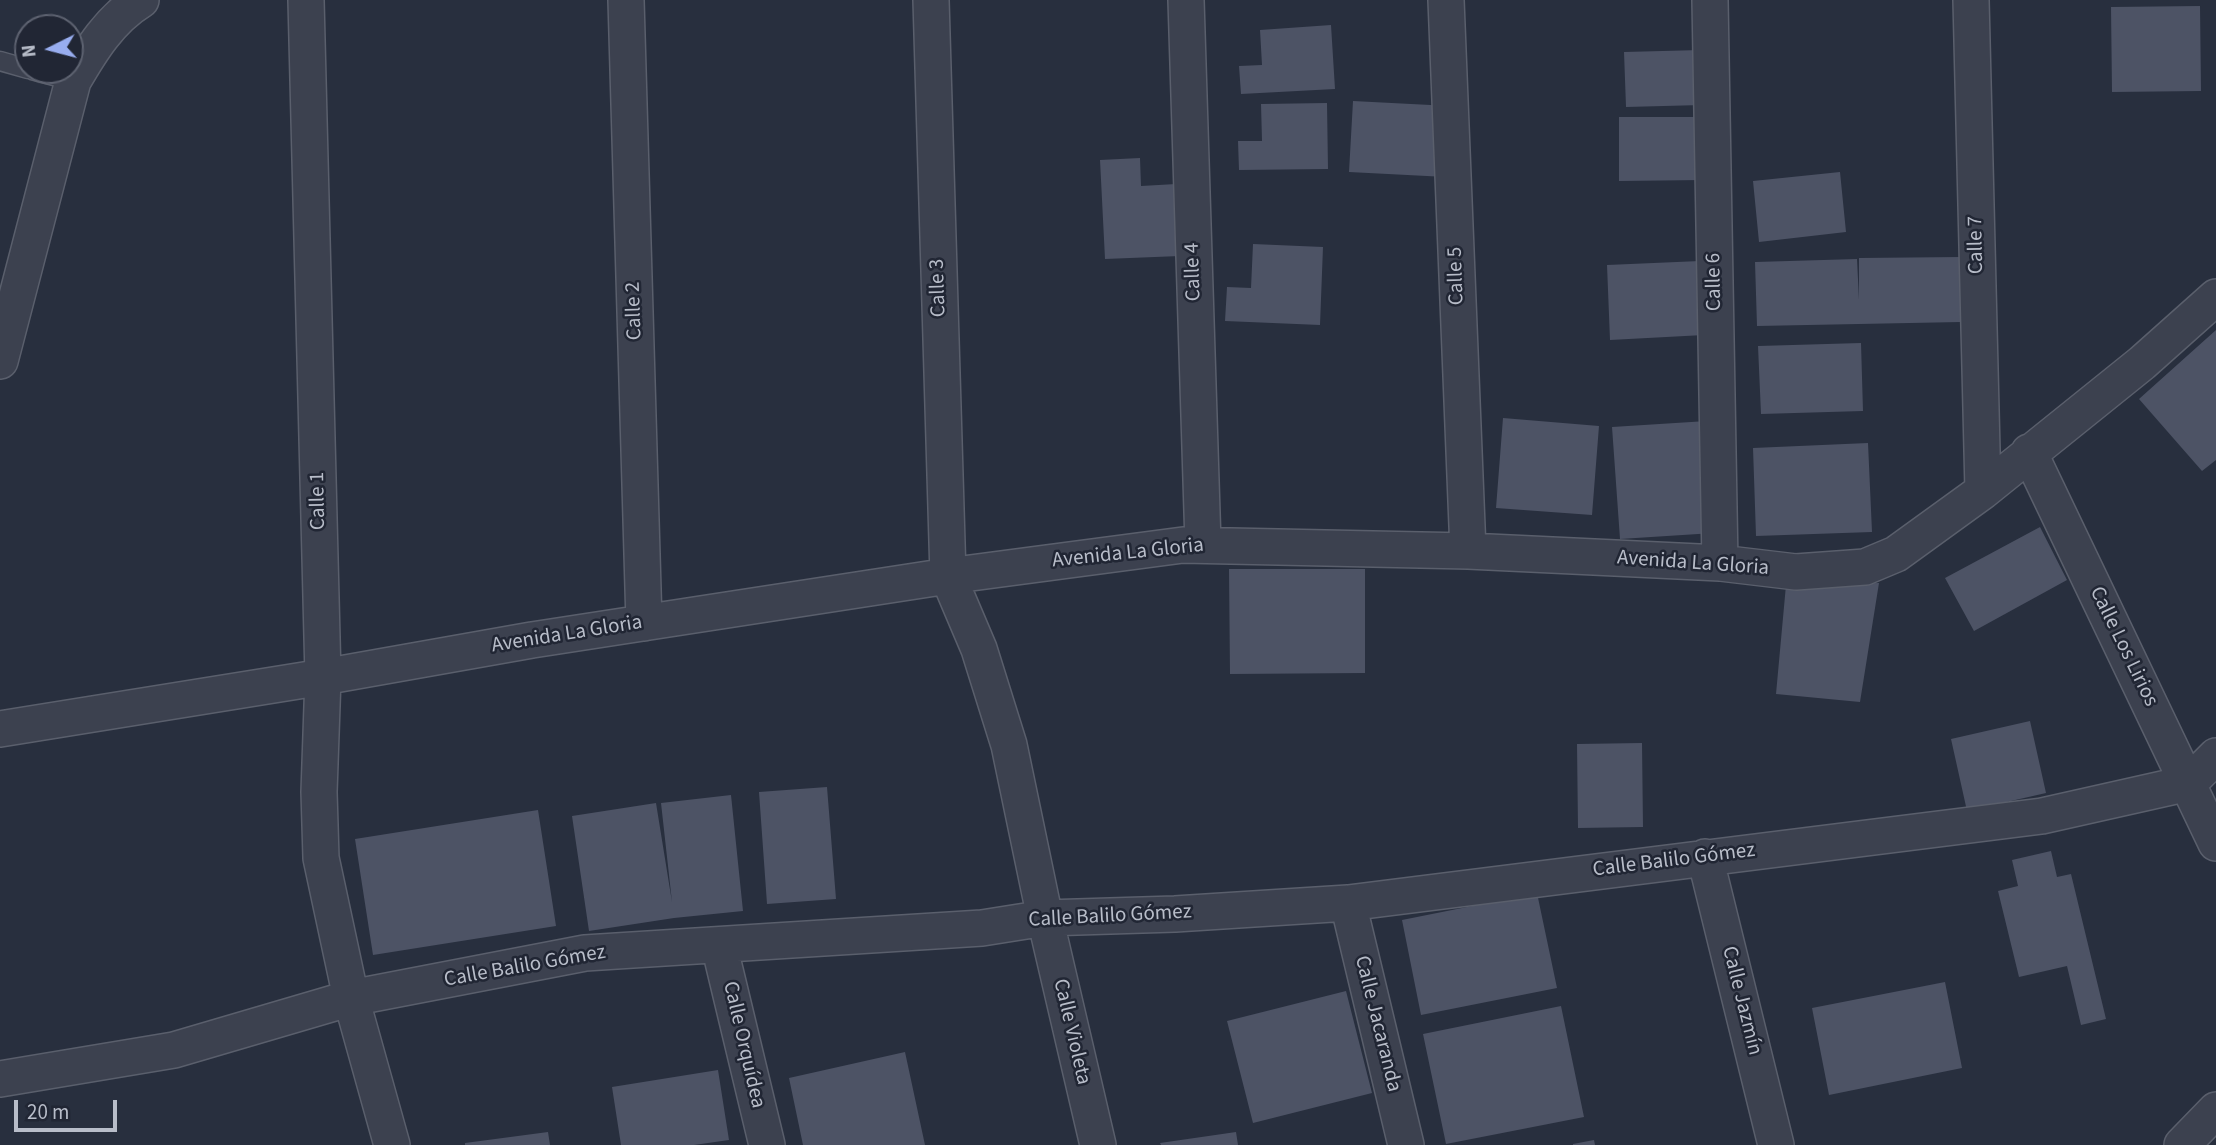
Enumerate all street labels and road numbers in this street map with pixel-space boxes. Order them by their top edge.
street label: Calle 7 [1964,216,1990,274]
street label: Calle 4 [1180,242,1208,302]
street label: Calle 5 [1443,246,1471,306]
street label: Calle 6 [1702,253,1728,311]
street label: Calle 3 [925,258,953,318]
street label: Calle 2 [621,281,649,341]
street label: Calle 1 [306,472,332,530]
street label: Avenida La Gloria [1051,534,1205,574]
street label: Avenida La Gloria [1616,546,1770,582]
street label: Calle Los Lirios [2083,583,2163,711]
street label: Avenida La Gloria [490,611,644,659]
street label: Calle Balilo Gómez [1591,839,1757,883]
street label: Calle Balilo Gómez [1028,900,1192,934]
street label: Calle Balilo Gómez [442,940,608,994]
street label: Calle Jazmín [1715,944,1767,1058]
street label: Calle Jacaranda [1348,953,1406,1095]
street label: Calle Violeta [1047,977,1095,1087]
street label: Calle Orquídea [716,979,770,1111]

